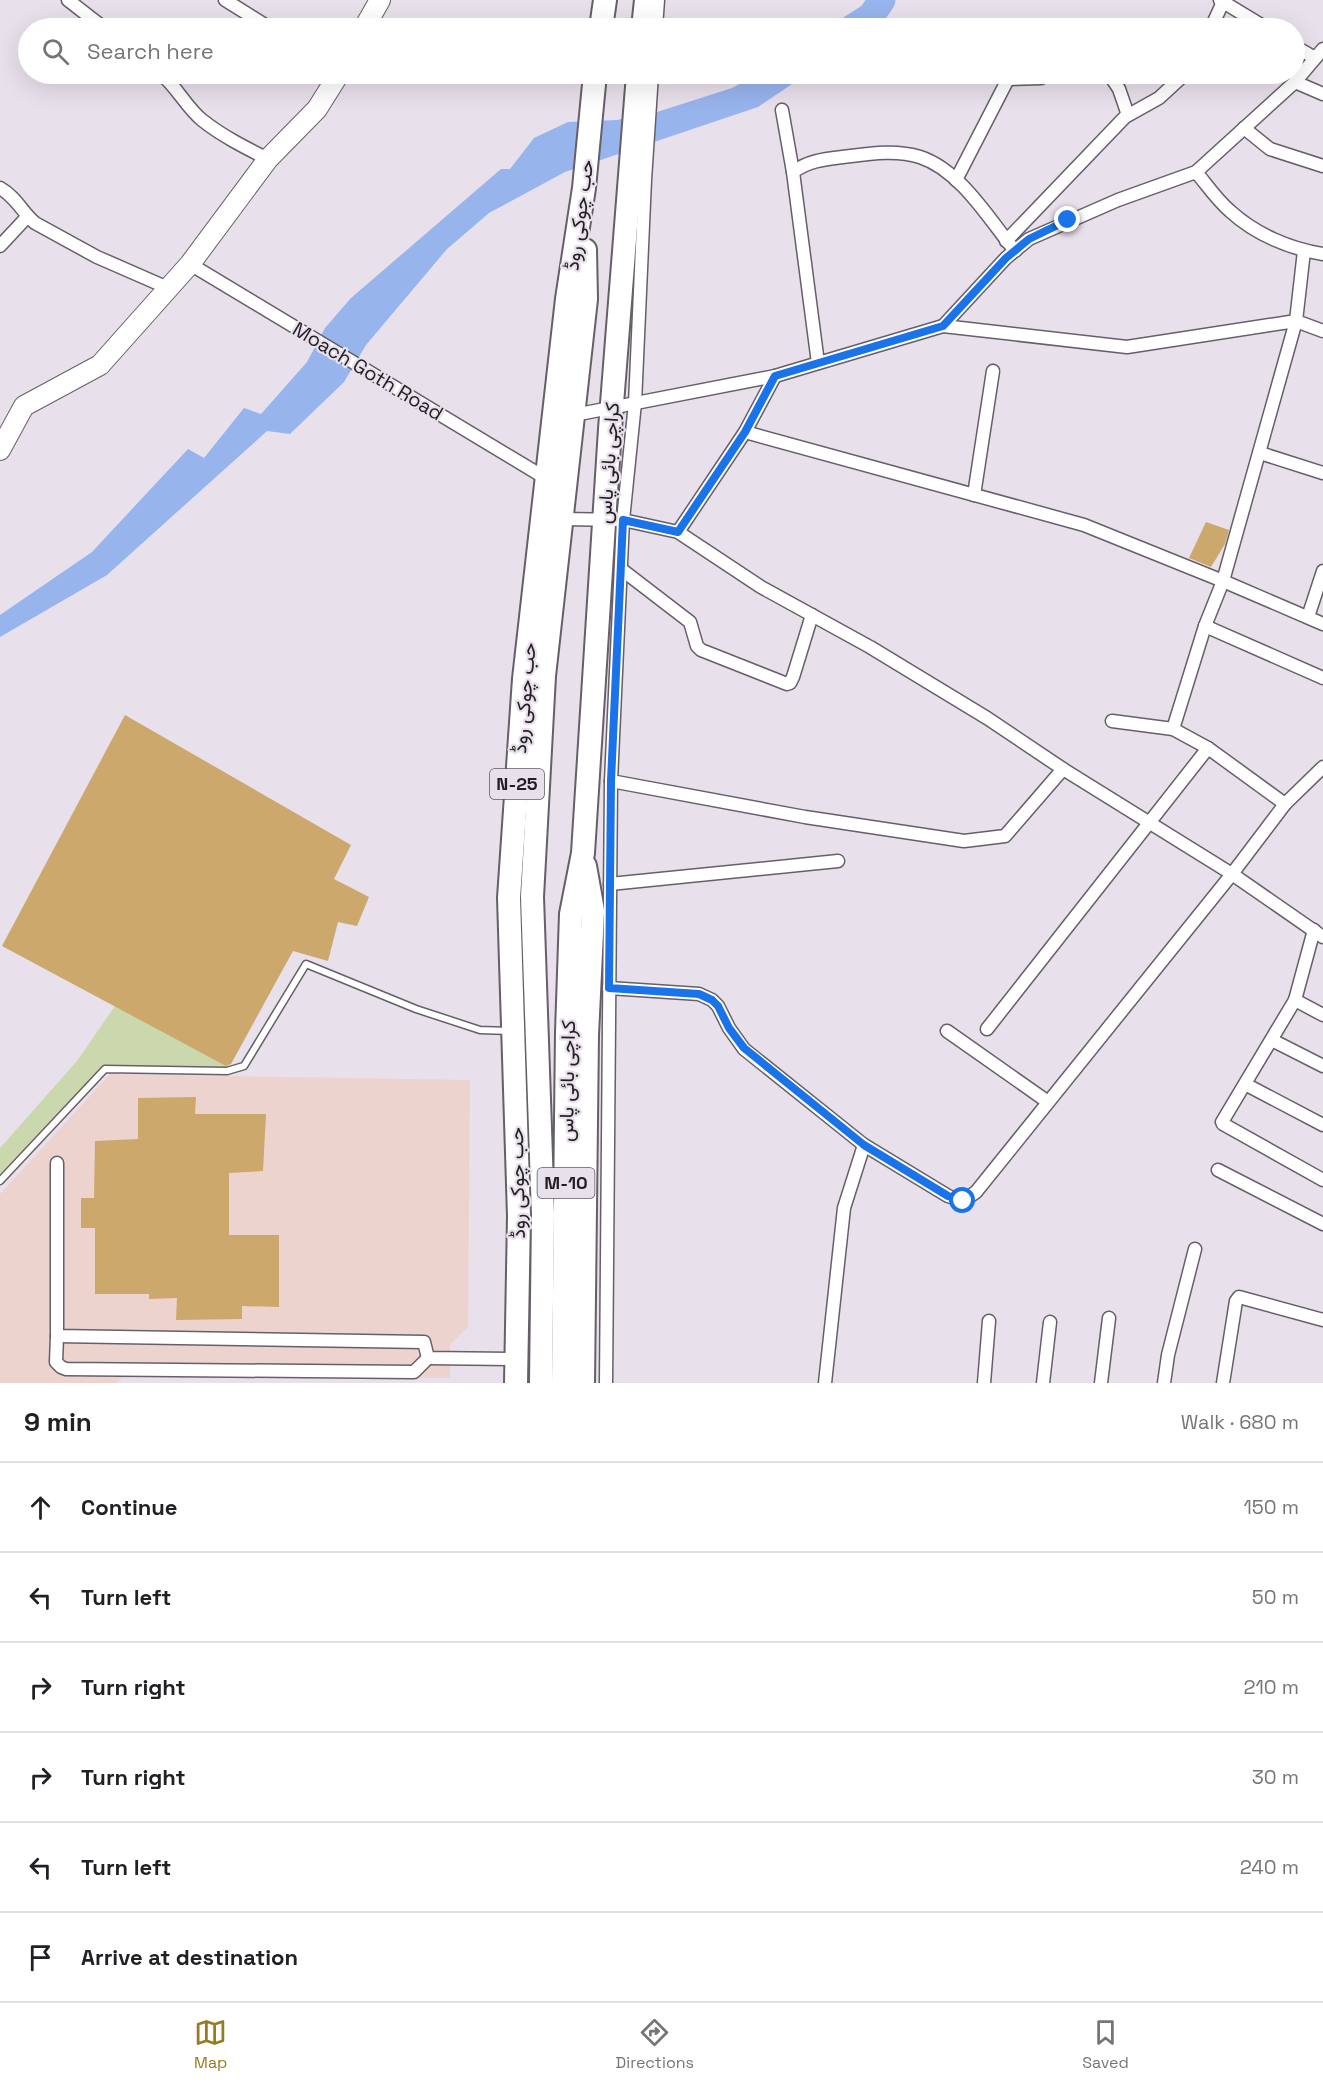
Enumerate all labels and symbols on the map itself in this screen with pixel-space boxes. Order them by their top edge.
street label: حب چوکی روڈ [558,158,601,272]
route end [1054,206,1080,232]
street label: Moach Goth Road [288,316,448,426]
street label: کراچی بائی پاس [591,401,626,525]
street label: حب چوکی روڈ [506,641,543,755]
road number: N-25 [490,769,544,799]
street label: کراچی بائی پاس [553,1020,582,1142]
street label: حب چوکی روڈ [503,1127,532,1239]
road number: M-10 [538,1168,594,1198]
route start [949,1187,975,1213]

